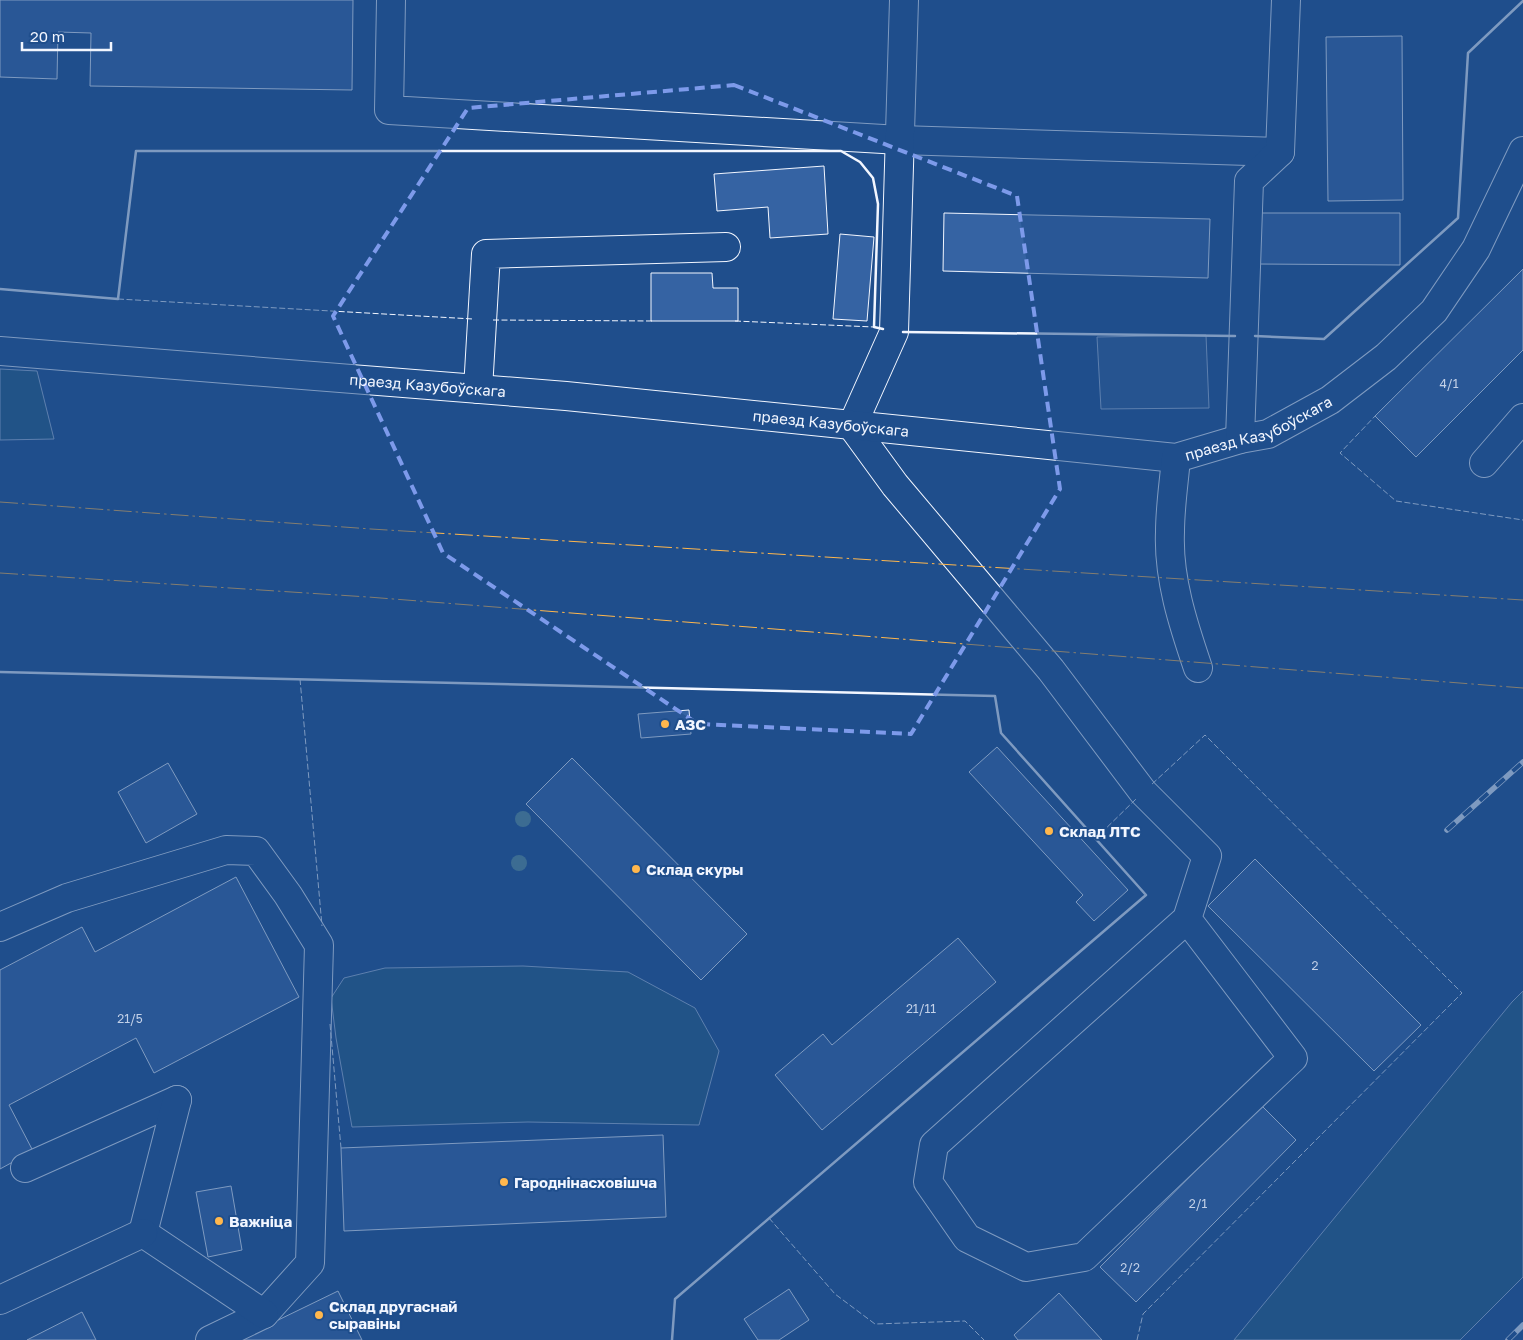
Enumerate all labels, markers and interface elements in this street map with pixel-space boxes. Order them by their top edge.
scale bar [22,20,111,52]
text: 20 m [30,27,65,45]
street label: праезд Казубоўскага [349,370,507,400]
house number: 4/1 [1440,376,1459,391]
street label: праезд Казубоўскага [1183,392,1335,464]
street label: праезд Казубоўскага [752,406,910,440]
place label: АЗС [675,715,706,733]
marker: АЗС [659,718,671,730]
place label: Склад ЛТС [1059,822,1141,840]
marker: Склад ЛТС [1043,825,1055,837]
place label: Склад скуры [646,860,743,878]
marker: Склад скуры [630,863,642,875]
house number: 2 [1312,958,1319,973]
house number: 21/11 [906,1001,936,1016]
house number: 21/5 [117,1011,143,1026]
place label: Гароднінасховішча [514,1173,657,1191]
marker: Гароднінасховішча [498,1176,510,1188]
house number: 2/1 [1189,1196,1207,1211]
place label: Важніца [229,1212,292,1230]
marker: Важніца [213,1215,225,1227]
house number: 2/2 [1120,1260,1140,1275]
place label: Склад другаснай сыравіны [329,1297,457,1332]
marker: Склад другаснай сыравіны [313,1309,325,1321]

